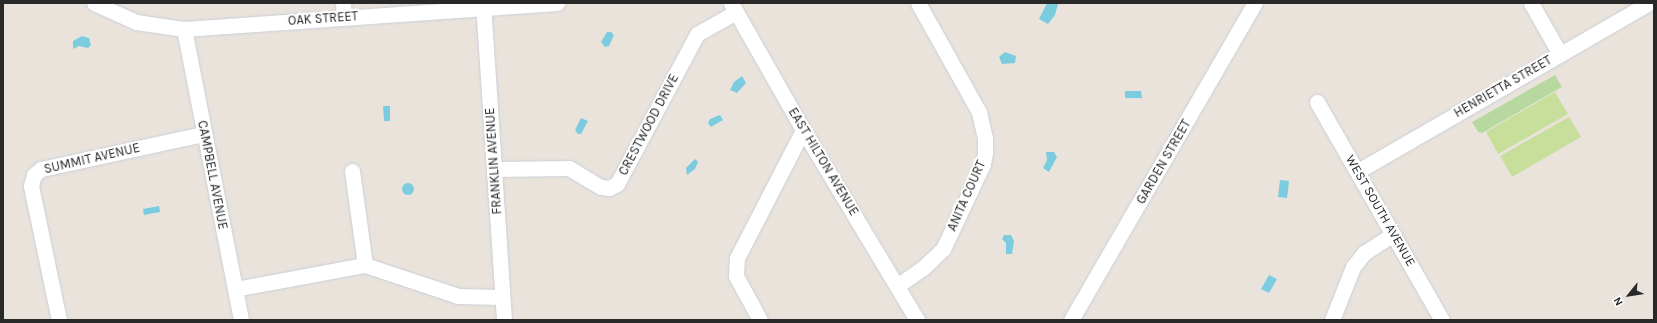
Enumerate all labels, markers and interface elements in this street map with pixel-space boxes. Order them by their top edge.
street label: OAK STREET [287,9,359,29]
street label: HENRIETTA STREET [1451,53,1555,121]
street label: CRESTWOOD DRIVE [616,72,682,178]
street label: EAST HILTON AVENUE [785,105,861,219]
street label: FRANKLIN AVENUE [482,107,506,215]
street label: GARDEN STREET [1133,117,1195,207]
street label: CAMPBELL AVENUE [194,119,230,231]
street label: SUMMIT AVENUE [42,140,142,178]
street label: WEST SOUTH AVENUE [1342,153,1418,269]
street label: ANITA COURT [944,158,990,234]
north arrow [1609,275,1649,315]
text: N [1611,295,1626,308]

